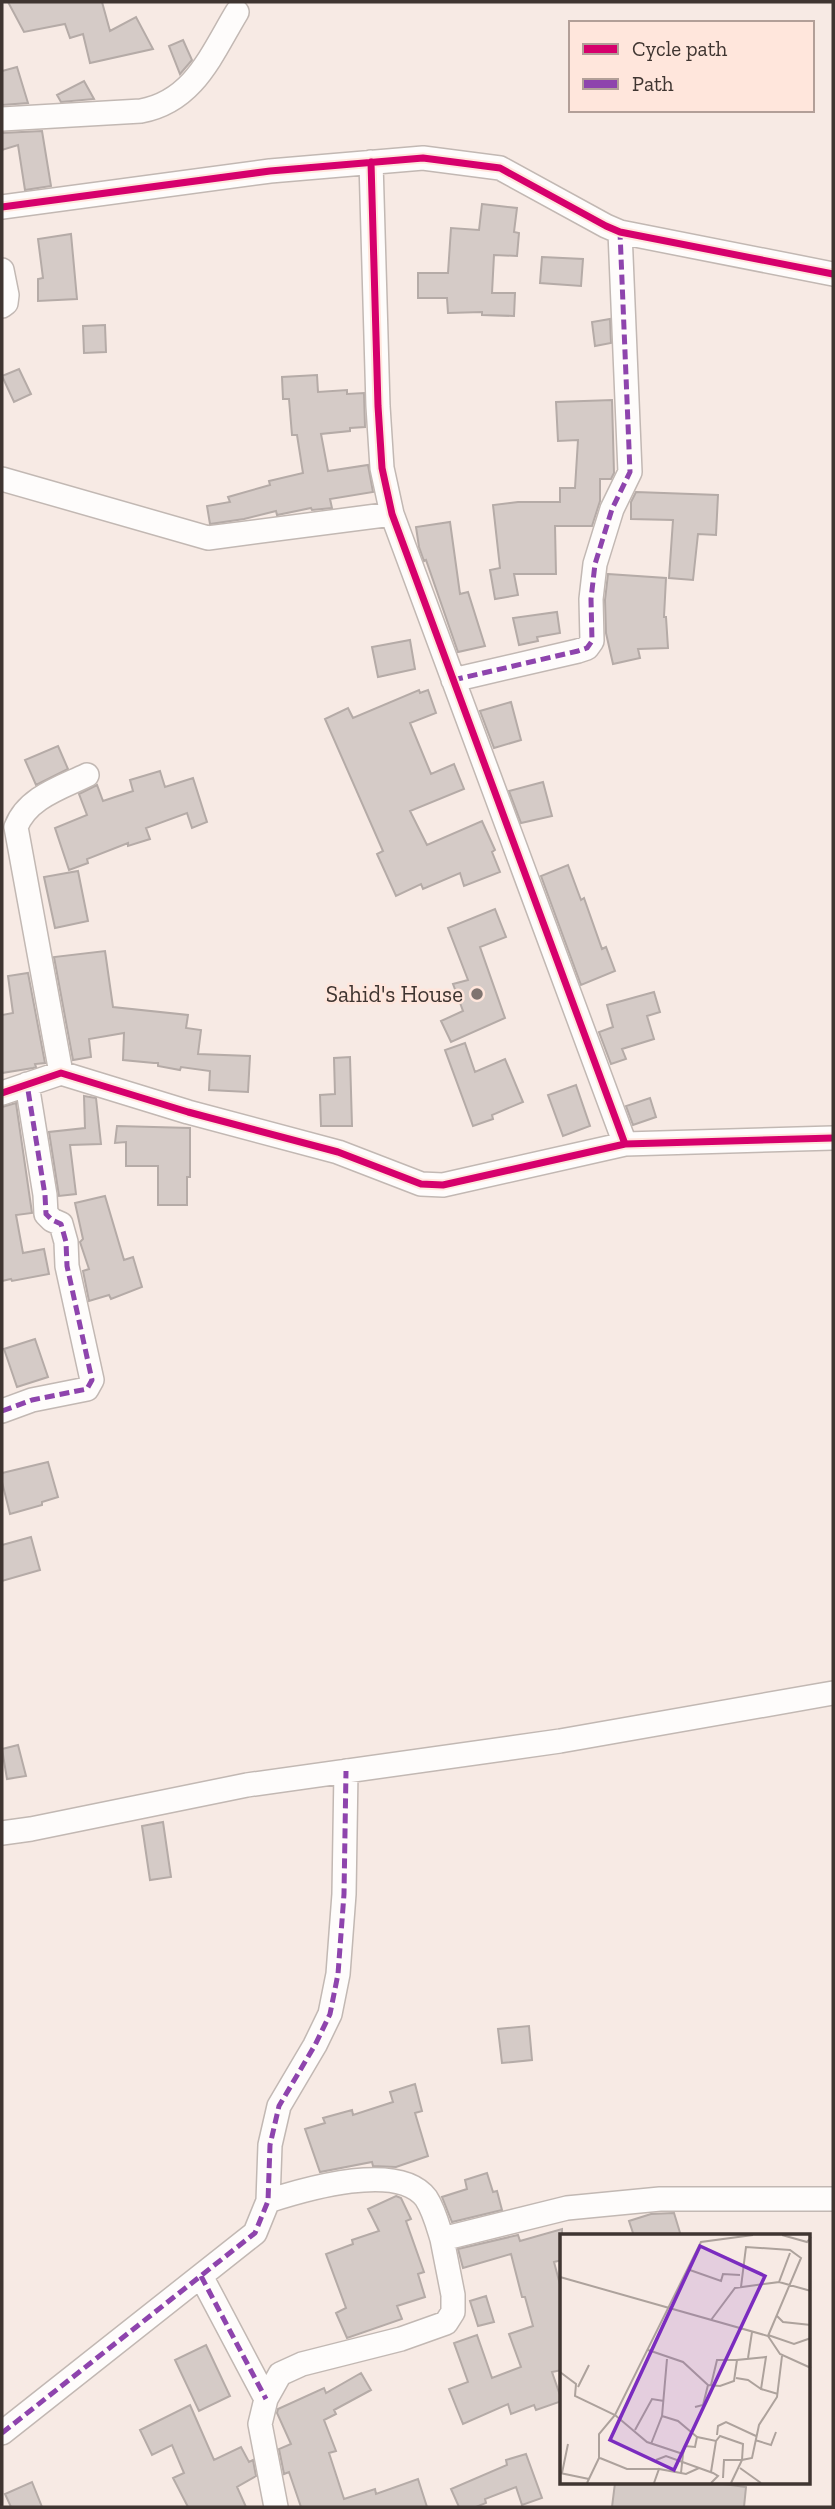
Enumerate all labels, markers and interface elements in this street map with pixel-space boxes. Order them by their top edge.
legend [569,21,814,112]
text: Cycle path [632,36,727,61]
text: Path [632,71,674,96]
place label: Sahid's House [326,980,463,1008]
marker: Sahid's House [469,986,485,1002]
inset map [560,2234,810,2484]

